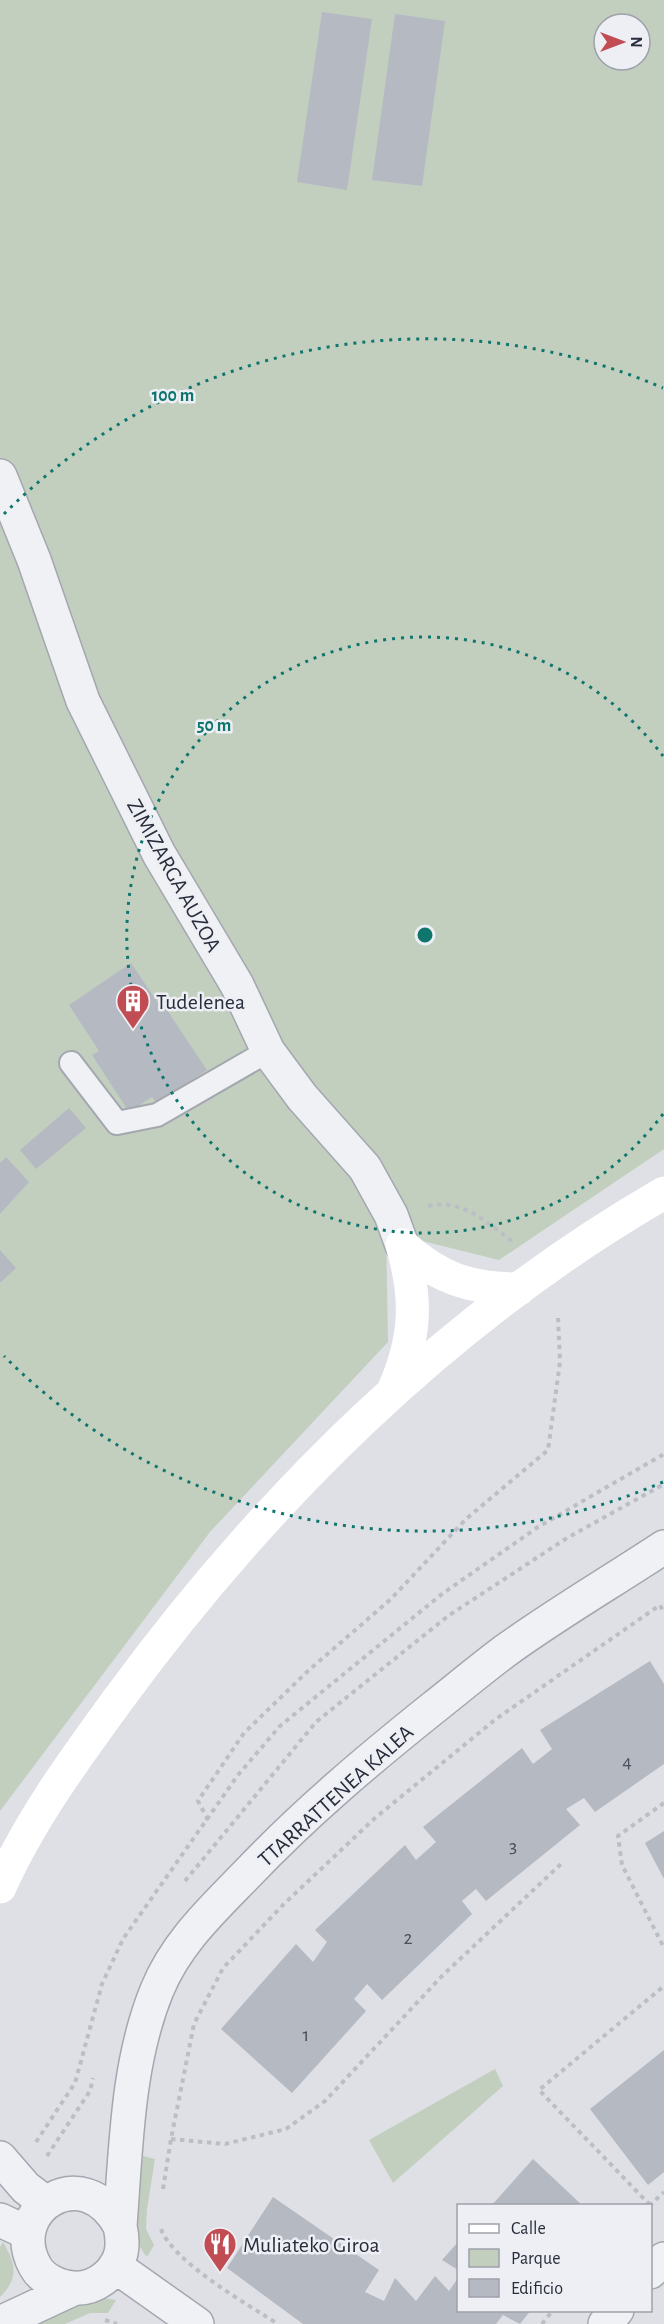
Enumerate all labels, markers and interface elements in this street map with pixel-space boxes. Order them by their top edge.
north arrow [592,12,652,72]
text: N [628,36,644,48]
text: 100 m [152,387,194,405]
text: 50 m [197,717,231,735]
street label: ZIMIZARGA AUZOA [123,795,225,956]
centre of rings [415,925,435,945]
building icon: Tudelenea [115,983,151,1030]
place label: Tudelenea [156,991,245,1013]
street label: TTARRATTENEA KALEA [254,1720,418,1871]
house number: 4 [622,1752,632,1772]
house number: 3 [509,1836,517,1856]
house number: 2 [403,1928,413,1948]
house number: 1 [303,2025,309,2045]
legend [457,2204,652,2312]
text: Calle [511,2220,546,2238]
restaurant icon: Muliateko Giroa [202,2226,238,2273]
place label: Muliateko Giroa [243,2234,380,2256]
text: Parque [511,2250,560,2268]
text: Edificio [511,2280,563,2298]

